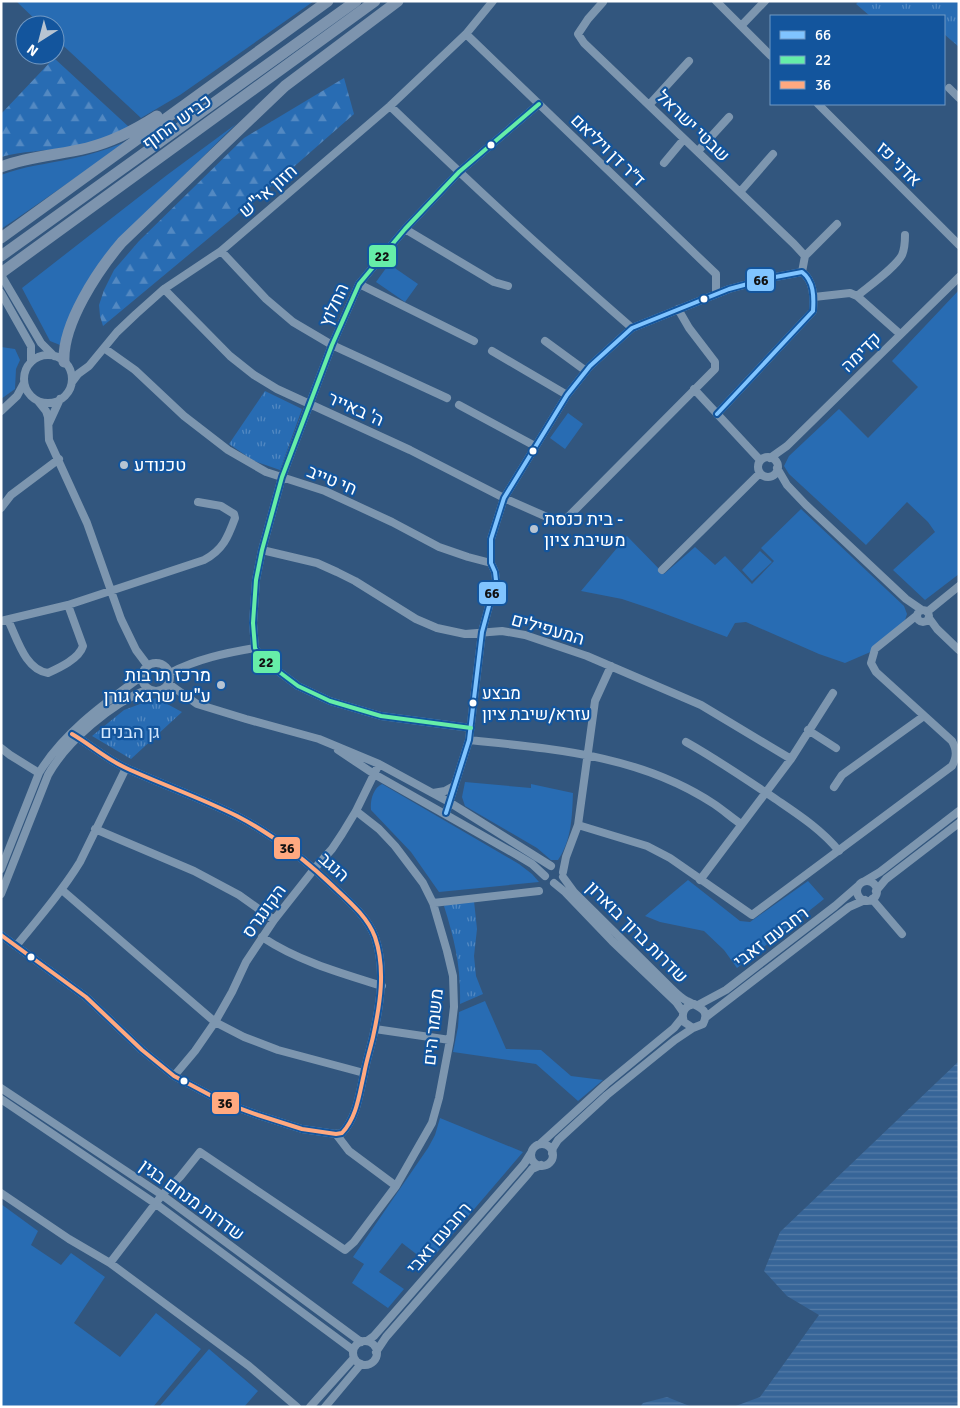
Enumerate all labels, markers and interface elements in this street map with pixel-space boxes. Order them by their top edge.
north arrow [15,15,65,65]
legend [770,15,945,105]
text: 66 [815,26,831,44]
text: N [24,40,42,60]
text: 22 [815,51,831,69]
text: 36 [815,76,831,94]
street label: שבטי ישראל [652,86,734,166]
street label: כביש החוף [138,89,216,155]
street label: ד״ר דן ויליאם [566,109,650,191]
street label: אדני פז [872,137,926,191]
unlabelled marker [486,140,496,150]
street label: חזון אי"ש [234,160,302,222]
line badge: 22 [368,244,397,268]
text: 22 [374,248,390,265]
line badge: 66 [746,268,775,292]
text: 66 [753,272,769,289]
street label: החלוץ [314,280,354,330]
unlabelled marker [699,294,709,304]
street label: קדימה [836,327,886,377]
street label: ה' באייר [325,387,387,431]
unlabelled marker [528,446,538,456]
place label: טכנודע [134,454,186,476]
marker: טכנודע [118,459,130,471]
street label: חי טייב [304,460,360,500]
place label: בית כנסת - משיבת ציון [544,508,626,551]
marker: בית כנסת - משיבת ציון [528,523,540,535]
line badge: 66 [478,581,507,605]
text: 66 [484,585,500,602]
street label: המעפילים [509,608,587,650]
line badge: 22 [252,650,281,674]
text: 22 [258,654,274,671]
place label: מרכז תרבות ע"ש שרגא גורן [104,664,211,707]
marker: מרכז תרבות ע"ש שרגא גורן [215,679,227,691]
place label: מבצע עזרא/שיבת ציון [482,683,591,725]
marker: מבצע עזרא/שיבת ציון [468,698,478,708]
park label: גן הבנים [100,721,160,743]
line badge: 36 [273,836,301,860]
text: 36 [279,840,295,857]
street label: הנגב [314,848,354,886]
street label: שדרות ברוך בוארון [581,876,693,988]
street label: הקונגרס [237,880,291,942]
street label: רחבעם זאבי [729,902,813,972]
unlabelled marker [26,952,36,962]
street label: משמר הים [418,987,448,1067]
unlabelled marker [179,1076,189,1086]
line badge: 36 [211,1091,240,1115]
text: 36 [217,1095,233,1112]
street label: שדרות מנחם בגין [135,1155,249,1245]
street label: רחבעם זאבי [402,1198,476,1278]

